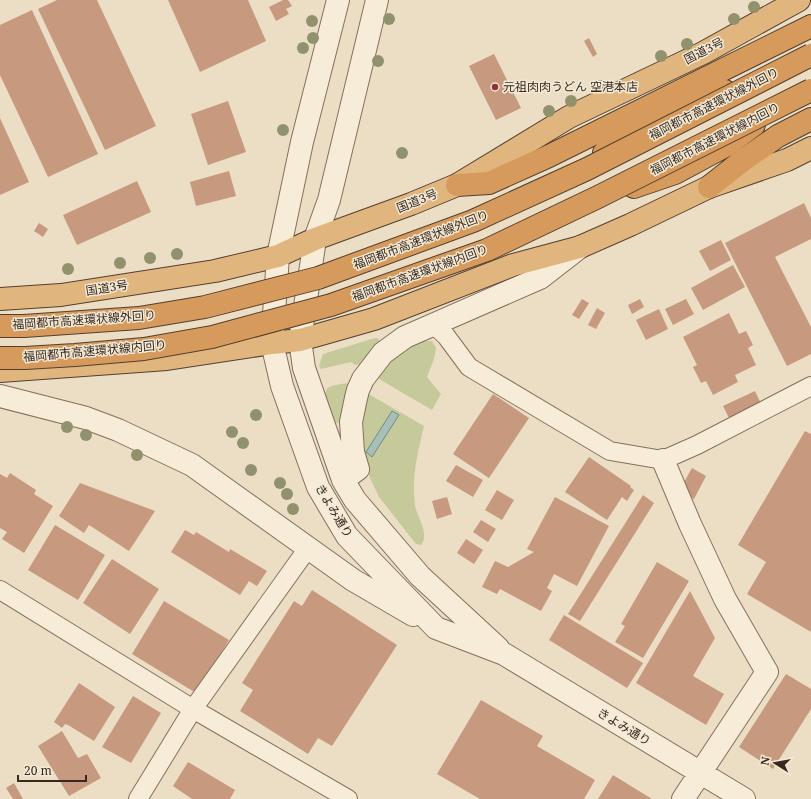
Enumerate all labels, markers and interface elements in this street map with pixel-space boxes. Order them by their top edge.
street label: 国道3号 [681,33,727,68]
street label: 福岡都市高速環状線外回り [646,63,782,144]
place label: 元祖肉肉うどん 空港本店 [503,78,638,95]
marker: 元祖肉肉うどん 空港本店 [490,82,500,92]
street label: 福岡都市高速環状線内回り [647,98,783,179]
street label: 国道3号 [394,185,440,216]
street label: 福岡都市高速環状線外回り [351,206,491,273]
street label: 福岡都市高速環状線内回り [349,240,490,305]
street label: 国道3号 [84,276,129,299]
street label: 福岡都市高速環状線外回り [12,306,156,333]
street label: 福岡都市高速環状線内回り [22,336,167,365]
street label: きよみ通り [312,481,357,541]
street label: きよみ通り [594,704,654,749]
north arrow [755,743,795,783]
text: N [757,755,773,767]
scale bar [18,757,86,783]
text: 20 m [24,762,52,779]

